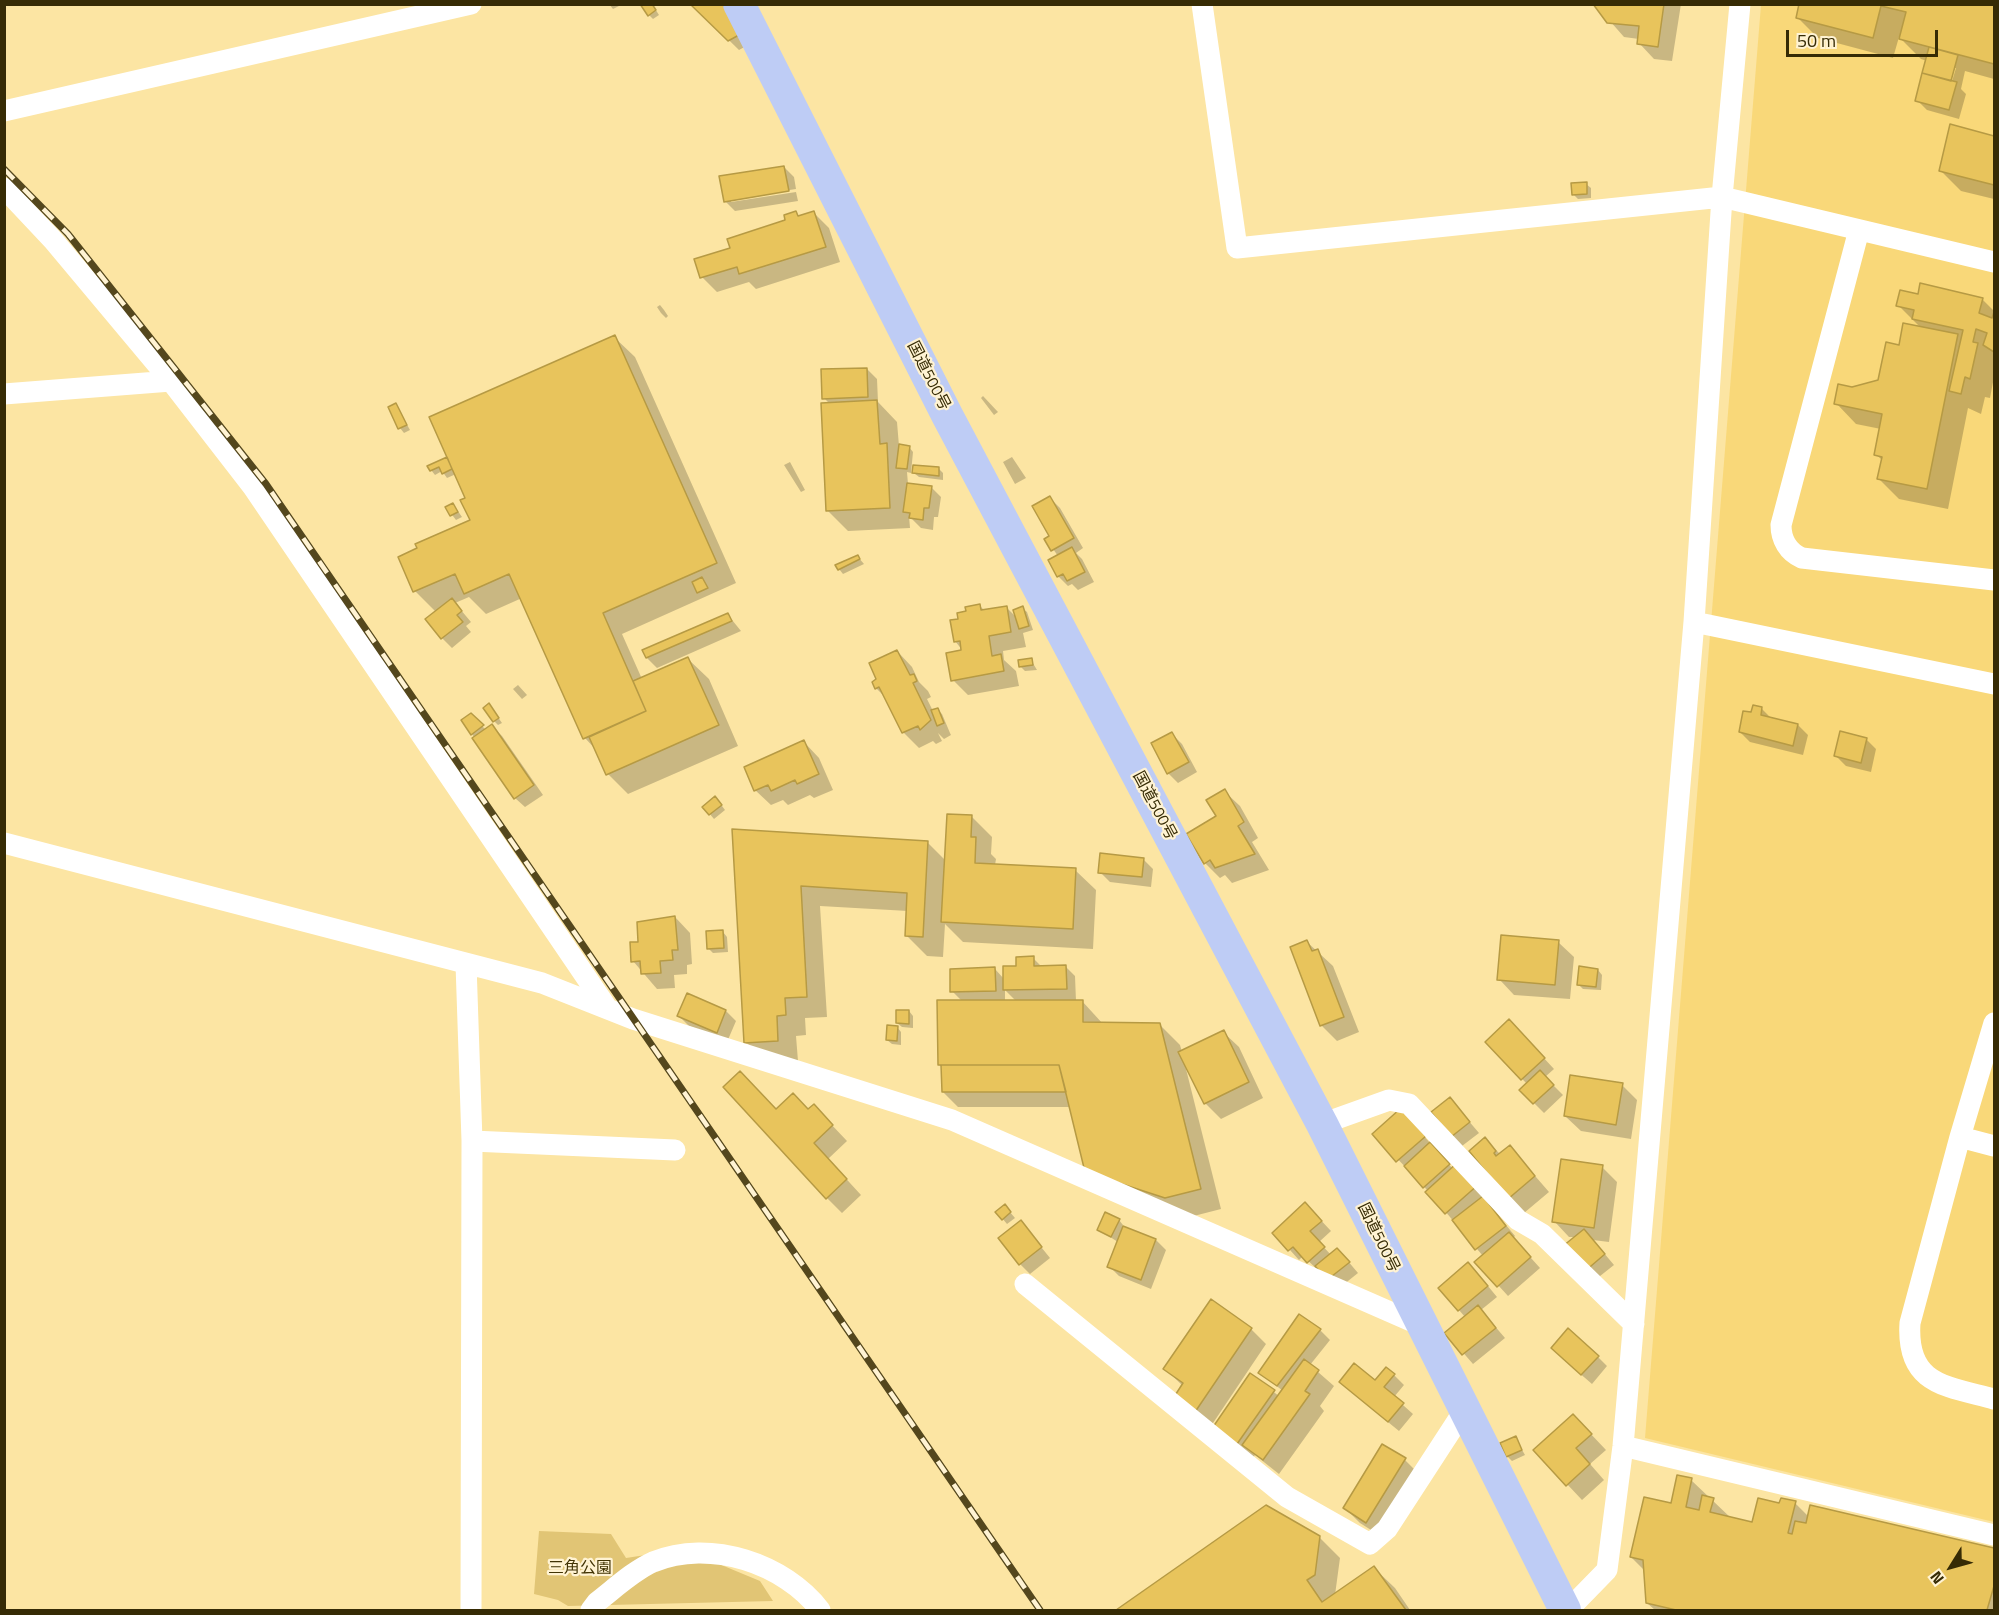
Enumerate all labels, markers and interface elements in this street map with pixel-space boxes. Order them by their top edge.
scale bar [1789,18,1940,56]
text: 50 m [1797,27,1836,54]
street label: 国道500号 [902,338,954,414]
street label: 国道500号 [1128,768,1180,844]
street label: 国道500号 [1353,1200,1403,1276]
north arrow [1921,1537,1981,1597]
park label: 三角公園 [548,1559,612,1579]
text: N [1924,1566,1950,1589]

